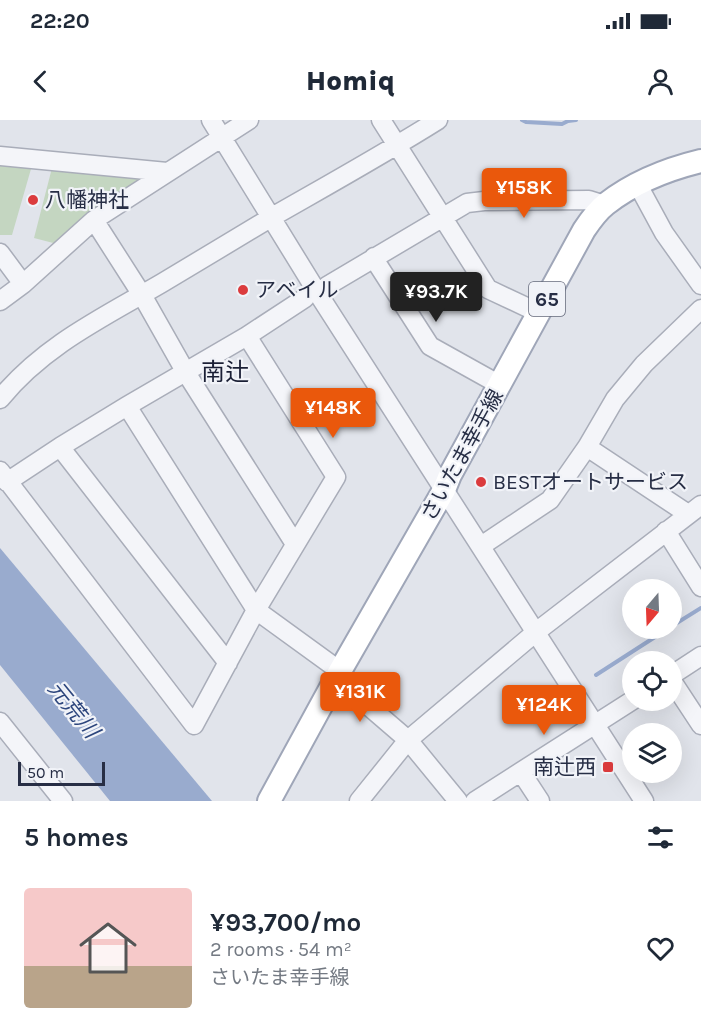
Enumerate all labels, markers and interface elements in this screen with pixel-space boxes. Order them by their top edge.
text: 22:20 [30,8,90,34]
icon: back [24,65,57,98]
text: Homiq [306,65,395,97]
icon: person [644,65,677,98]
pin: ¥158K [482,168,566,219]
text: ¥158K [496,176,552,199]
place label: 八幡神社 [45,188,129,212]
marker: 八幡神社 [26,193,40,207]
pin: ¥93.7K [387,272,485,323]
place label: アベイル [255,278,339,302]
text: ¥93.7K [404,280,468,303]
road number: 65 [529,282,565,316]
marker: アベイル [236,283,250,297]
district label: 南辻 [201,358,249,386]
street label: さいたま幸手線 [416,385,508,525]
pin: ¥148K [291,388,375,439]
text: ¥148K [305,396,361,419]
place label: BESTオートサービス [493,470,688,494]
marker: BESTオートサービス [474,475,488,489]
north arrow [622,579,682,639]
map controls [622,579,682,783]
button: locate [622,651,682,711]
pin: ¥131K [318,672,402,723]
water label: 元荒川 [42,676,105,745]
text: ¥131K [334,680,386,703]
pin: ¥124K [502,685,586,736]
text: ¥124K [516,693,572,716]
button: layers [622,723,682,783]
place label: 南辻西 [533,755,596,779]
scale bar [18,759,105,786]
marker: 南辻西 [601,760,615,774]
text: 50 m [27,763,64,782]
icon: filters [644,821,677,854]
text: 5 homes [24,822,129,853]
text: ¥93,700/mo [210,907,361,938]
icon: home [72,912,144,984]
icon: heart [644,932,677,965]
text: 2 rooms · 54 m² [210,938,352,961]
text: さいたま幸手線 [210,966,349,989]

